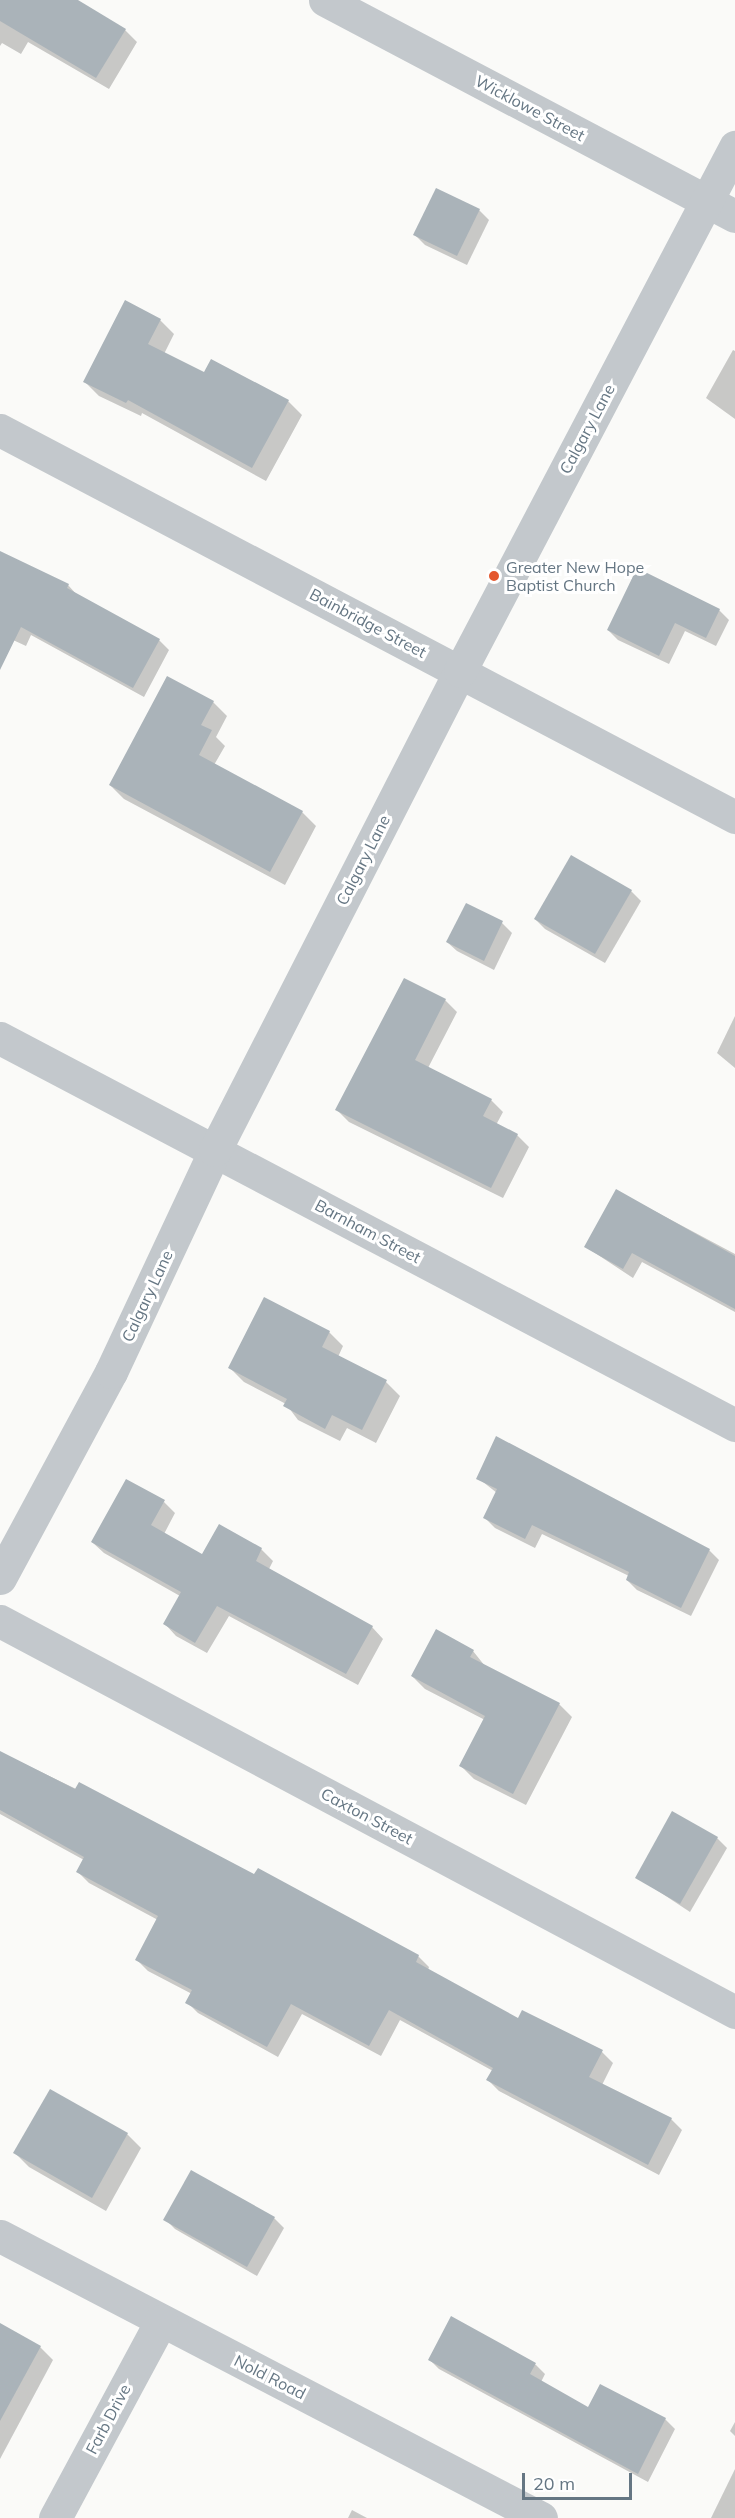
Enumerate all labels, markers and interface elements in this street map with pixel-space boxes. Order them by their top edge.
street label: Wicklowe Street [472,71,588,145]
street label: Calgary Lane [555,381,619,477]
place label: Greater New Hope Baptist Church [506,557,644,595]
marker: Greater New Hope Baptist Church [487,569,501,583]
street label: Bainbridge Street [306,584,430,662]
street label: Calgary Lane [332,812,394,908]
street label: Barnham Street [312,1195,424,1267]
street label: Calgary Lane [117,1247,177,1345]
street label: Caxton Street [318,1784,416,1848]
street label: Nold Road [231,2351,309,2403]
street label: Farb Drive [82,2381,134,2457]
scale bar [525,2461,634,2499]
text: 20 m [533,2472,575,2495]

